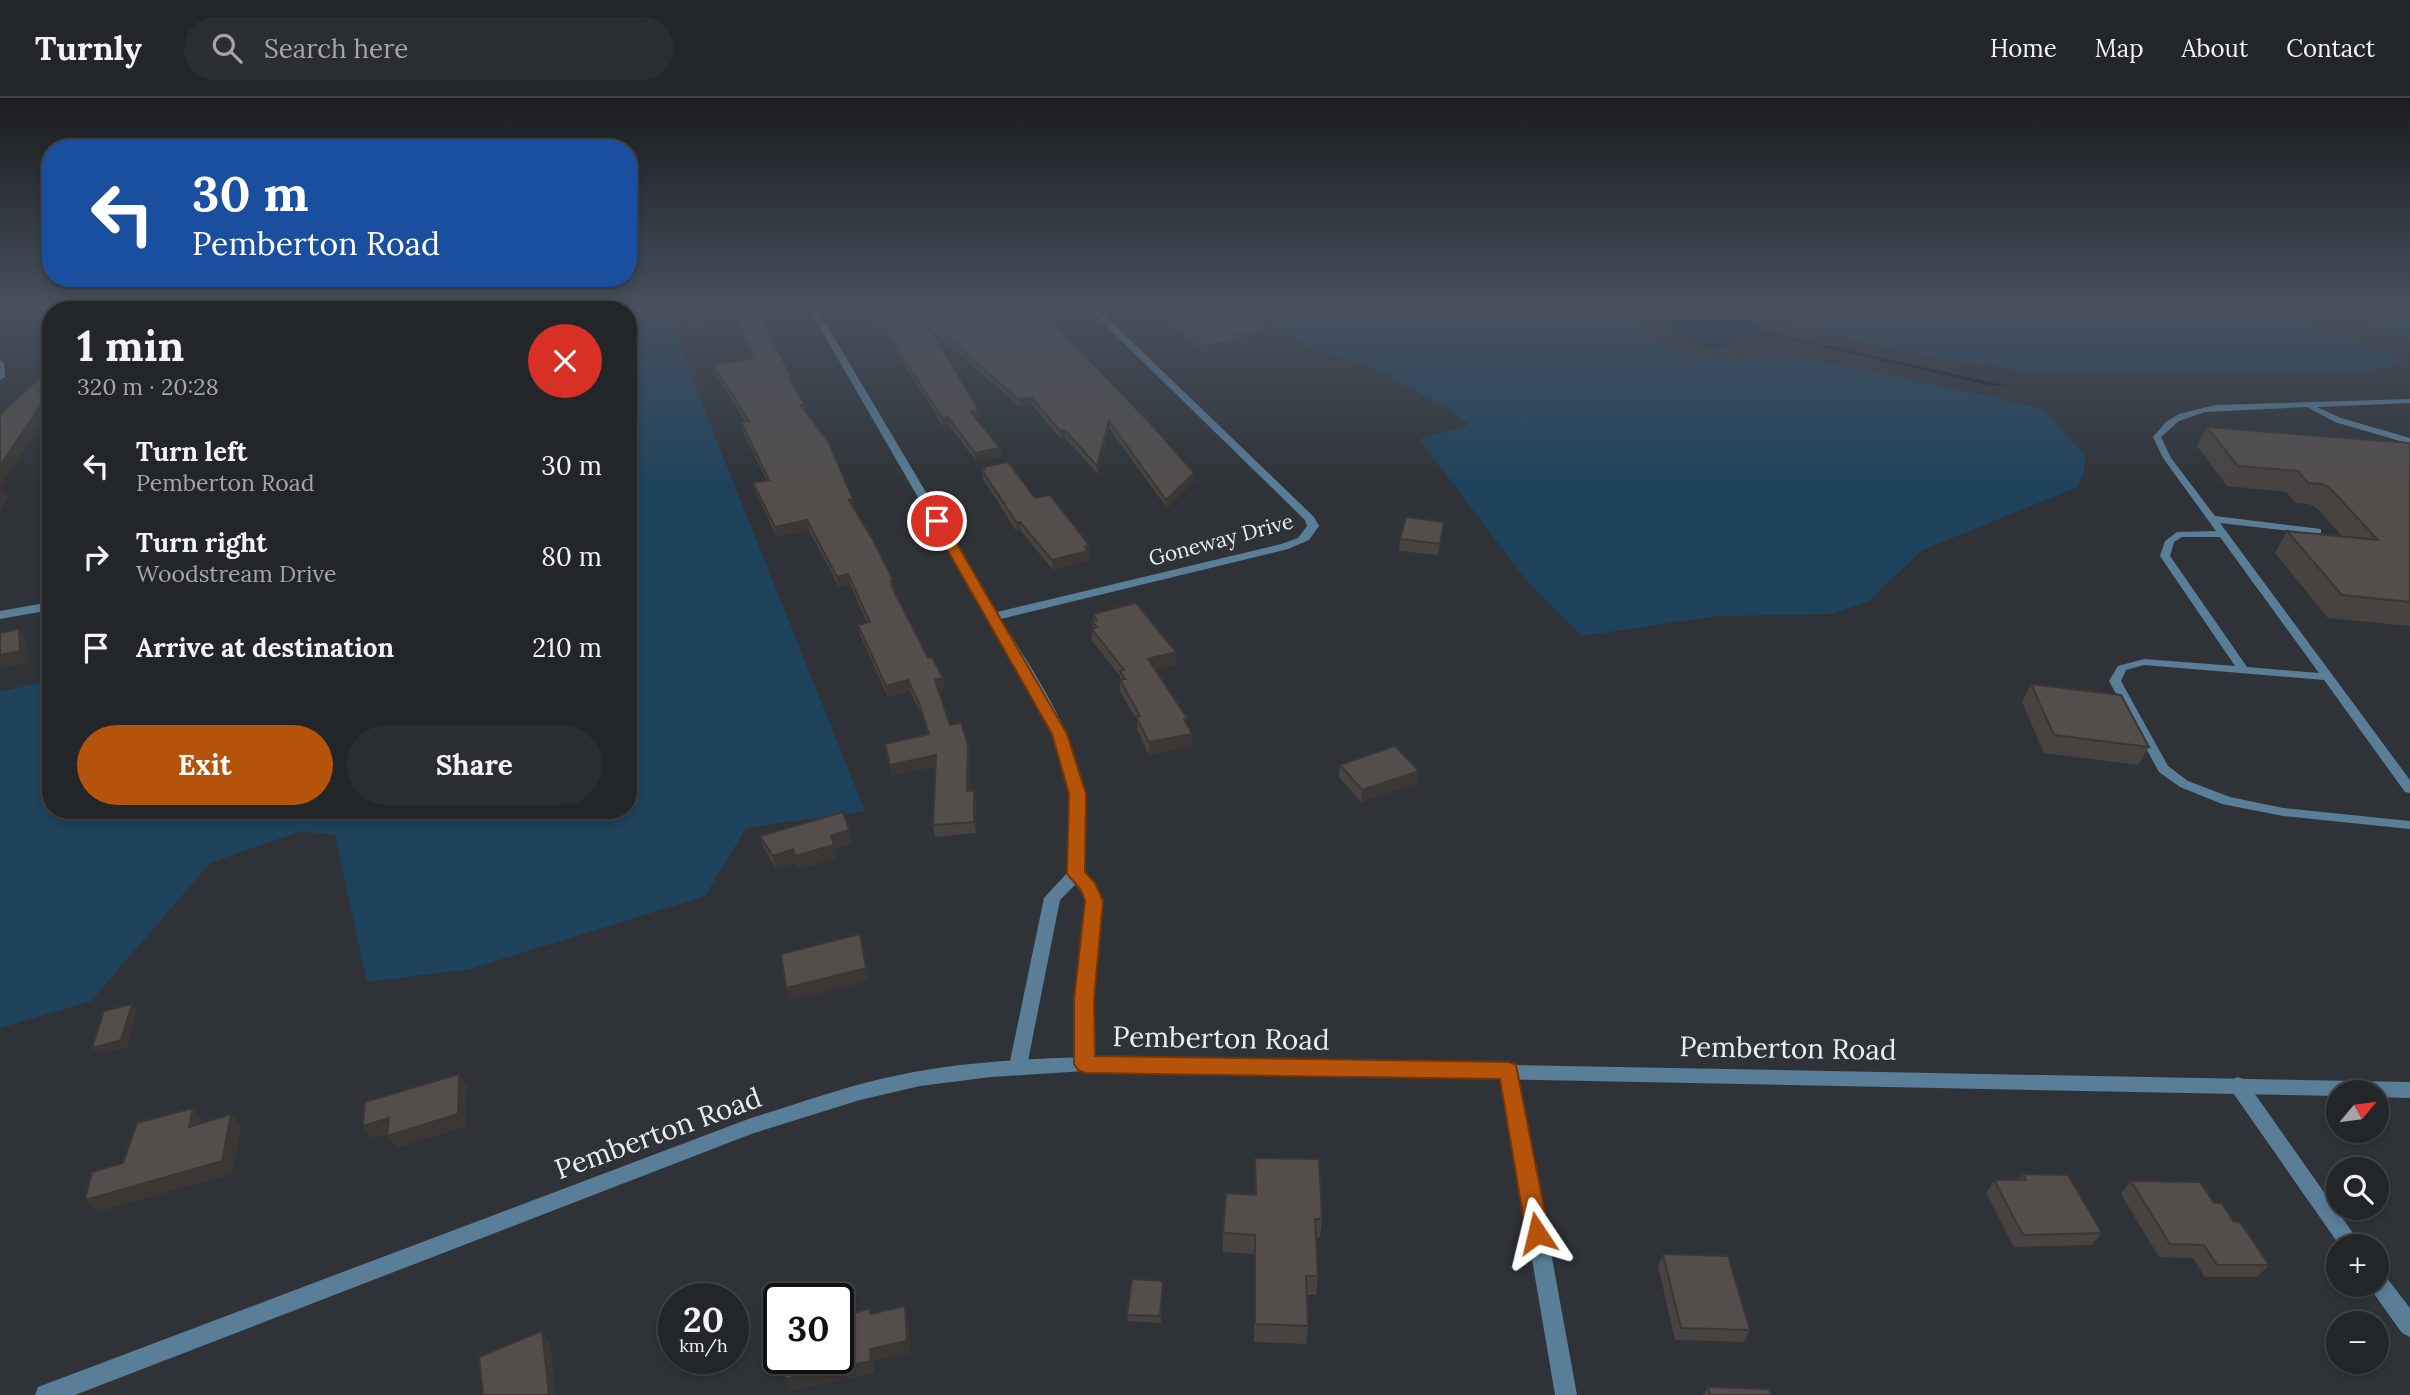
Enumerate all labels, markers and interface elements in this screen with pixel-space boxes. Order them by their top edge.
search box [184,17,674,80]
text: Turnly [35,27,142,69]
icon: search [208,29,246,67]
text: Search here [264,32,408,65]
text: Home [1990,33,2057,64]
text: Map [2095,33,2144,64]
text: About [2182,33,2248,64]
text: Contact [2286,33,2375,64]
text: 30 m [192,162,309,224]
icon: left [77,168,168,259]
text: Pemberton Road [192,223,440,264]
text: 1 min [77,319,184,373]
button: close [528,324,602,398]
text: 320 m · 20:28 [77,372,219,401]
text: Turn left [136,435,247,468]
icon: left [77,447,115,485]
text: 30 m [541,449,602,482]
text: Pemberton Road [136,468,314,497]
pin [907,491,967,551]
icon: arrive [918,502,956,540]
street label: Goneway Drive [1146,507,1296,572]
text: Turn right [136,526,267,559]
icon: right [77,538,115,576]
text: 80 m [541,540,602,573]
text: Woodstream Drive [136,559,336,588]
icon: arrive [77,629,115,667]
text: Arrive at destination [136,631,394,664]
text: 210 m [532,631,602,664]
button: Exit [77,725,333,805]
button: Share [347,725,602,805]
street label: Pemberton Road [1112,1018,1330,1058]
street label: Pemberton Road [1679,1028,1897,1068]
street label: Pemberton Road [550,1079,766,1187]
north arrow [2326,1080,2389,1143]
map controls [2326,1080,2389,1374]
button: search [2326,1157,2389,1220]
position arrow [1500,1196,1574,1270]
button: + [2326,1234,2389,1297]
speed limit sign: 30 [763,1283,854,1374]
text: 20 [683,1297,724,1342]
button: − [2326,1311,2389,1374]
text: km/h [679,1334,728,1357]

